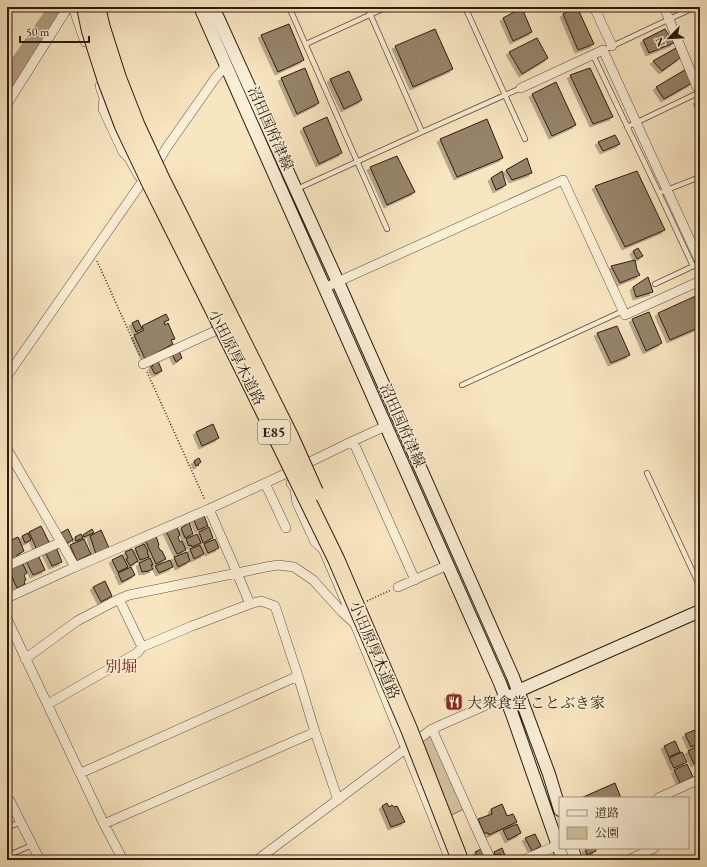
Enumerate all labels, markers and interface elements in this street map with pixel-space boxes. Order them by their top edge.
scale bar [20,18,89,44]
north arrow [649,18,689,58]
text: 50 m [26,24,50,40]
text: N [652,35,668,49]
street label: 沼田国府津線 [244,83,298,173]
street label: 小田原厚木道路 [205,306,269,408]
street label: 沼田国府津線 [376,380,430,470]
road number: E85 [258,420,290,444]
street label: 小田原厚木道路 [346,598,404,702]
district label: 別堀 [105,656,137,677]
restaurant icon: 大衆食堂 ことぶき家 [444,692,464,712]
place label: 大衆食堂 ことぶき家 [467,693,605,712]
legend [559,797,689,849]
text: 道路 [595,805,619,821]
text: 公園 [595,825,619,841]

